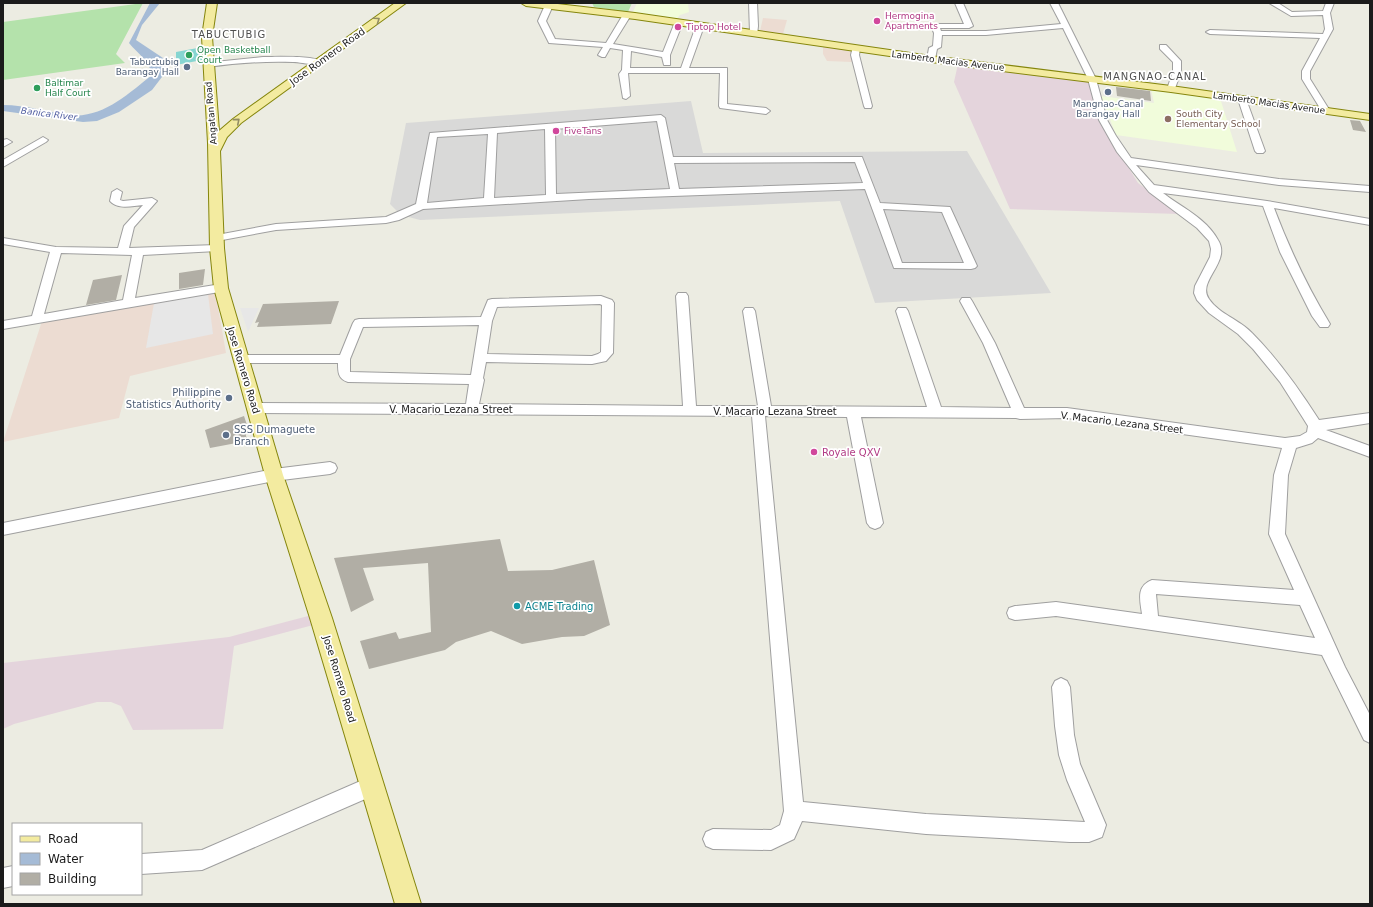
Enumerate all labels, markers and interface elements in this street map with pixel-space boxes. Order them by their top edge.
place label: Hermogina Apartments [885,11,938,31]
marker: Hermogina Apartments [872,16,882,26]
one-way arrow [373,17,380,25]
marker: Tiptop Hotel [673,22,683,32]
place label: Tiptop Hotel [685,22,741,32]
street label: Jose Romero Road [287,25,367,88]
district label: TABUCTUBIG [191,29,266,40]
place label: Open Basketball Court [197,45,270,65]
street label: Lamberto Macias Avenue [891,49,1005,73]
marker: Open Basketball Court [184,50,194,60]
place label: Tabuctubig Barangay Hall [116,57,179,77]
marker: Tabuctubig Barangay Hall [182,62,192,72]
district label: MANGNAO-CANAL [1103,71,1207,82]
place label: Baltimar Half Court [45,78,91,98]
street label: Angatan Road [203,81,219,145]
marker: Baltimar Half Court [32,83,42,93]
marker: Mangnao-Canal Barangay Hall [1103,87,1113,97]
street label: Lamberto Macias Avenue [1212,90,1326,116]
place label: Mangnao-Canal Barangay Hall [1073,99,1143,119]
water label: Banica River [20,106,79,123]
place label: South City Elementary School [1176,109,1261,129]
marker: South City Elementary School [1163,114,1173,124]
one-way arrow [233,118,240,125]
marker: FiveTans [551,126,561,136]
place label: FiveTans [564,126,602,136]
street label: Jose Romero Road [225,324,262,415]
place label: Philippine Statistics Authority [126,387,221,410]
marker: Philippine Statistics Authority [224,393,234,403]
street label: V. Macario Lezana Street [389,404,513,415]
street label: V. Macario Lezana Street [713,406,837,417]
street label: V. Macario Lezana Street [1060,410,1184,435]
place label: SSS Dumaguete Branch [234,424,315,447]
marker: SSS Dumaguete Branch [221,430,231,440]
marker: Royale QXV [809,447,819,457]
place label: Royale QXV [822,447,880,458]
marker: ACME Trading [512,601,522,611]
place label: ACME Trading [525,601,593,612]
street label: Jose Romero Road [321,633,358,724]
legend [12,823,142,895]
text: Road [48,832,78,846]
text: Water [48,852,84,866]
text: Building [48,872,97,886]

